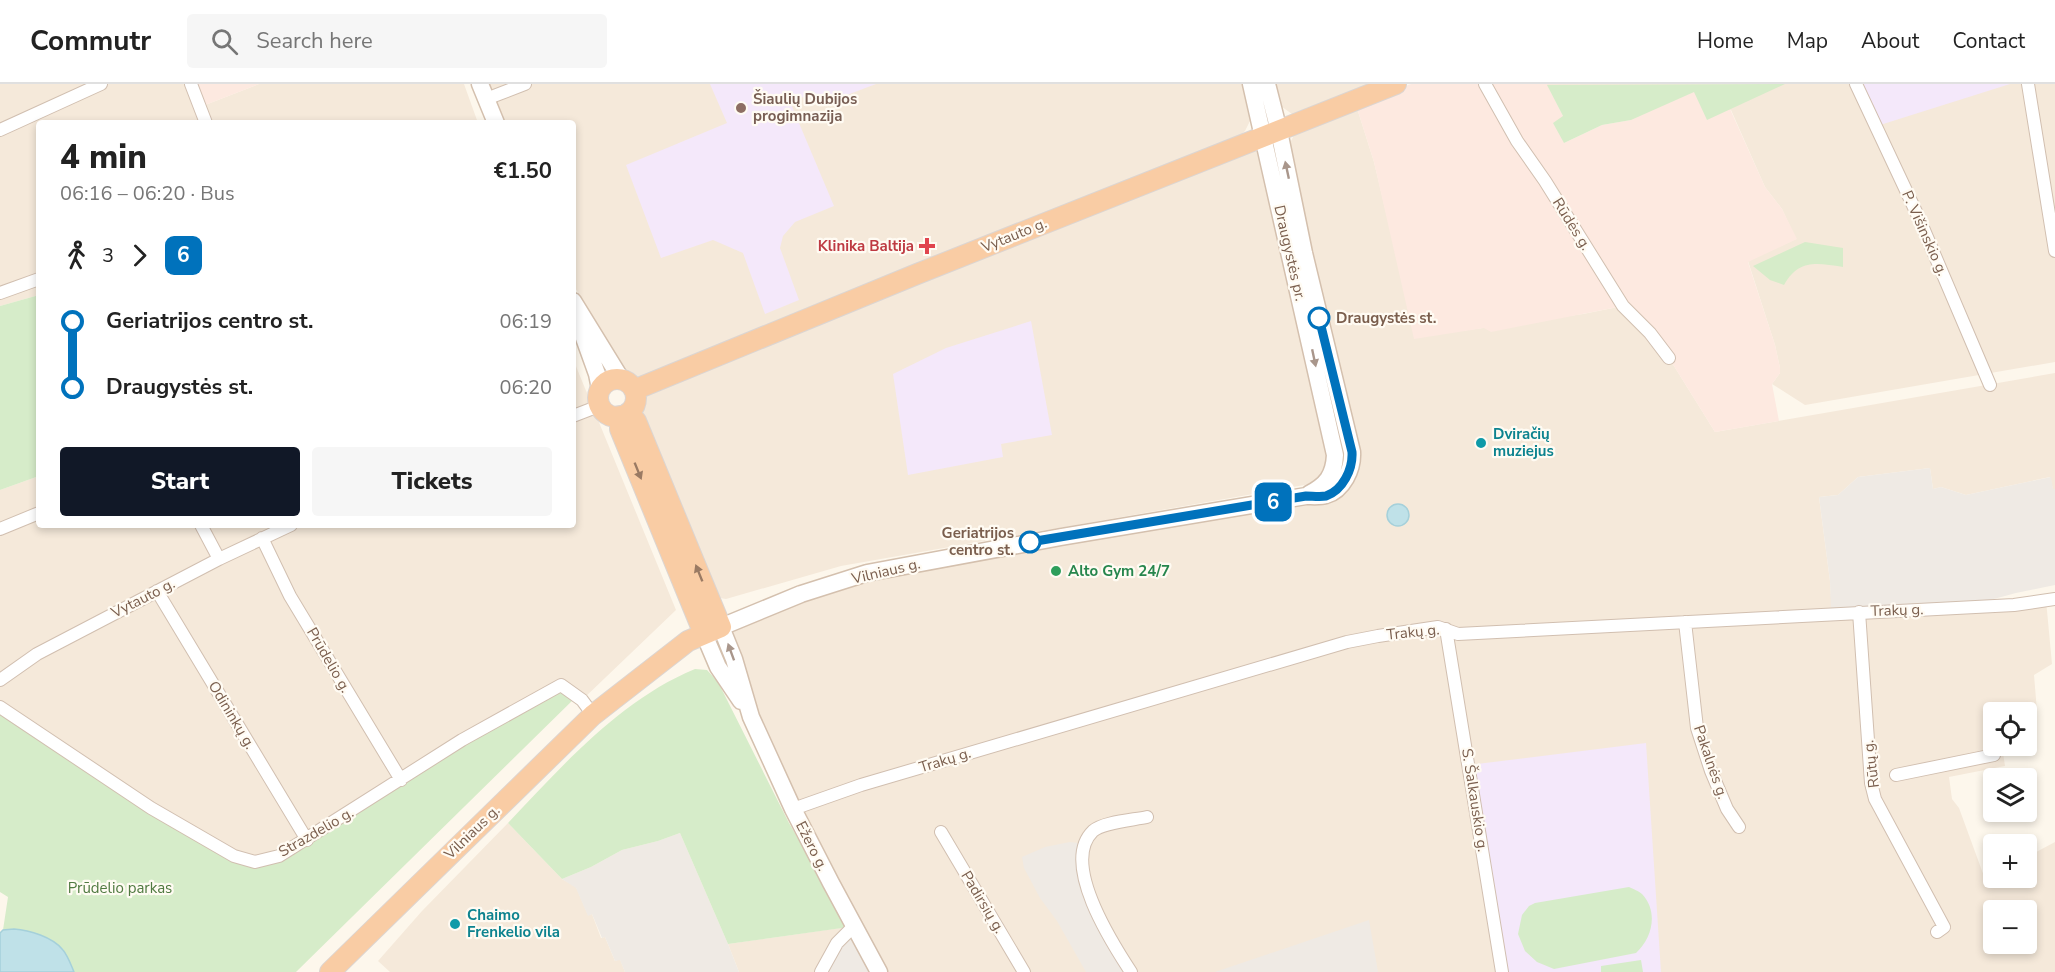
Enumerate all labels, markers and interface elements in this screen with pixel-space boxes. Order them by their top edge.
search box [187,14,607,68]
text: Commutr [30,22,151,60]
icon: search [208,25,241,58]
text: Search here [256,26,373,56]
text: Home [1697,27,1754,55]
text: Map [1787,27,1828,55]
text: About [1861,27,1919,55]
text: Contact [1952,27,2025,55]
place label: Šiaulių Dubijos progimnazija [753,89,857,126]
marker: Šiaulių Dubijos progimnazija [734,101,748,115]
text: 4 min [60,135,147,180]
text: €1.50 [494,156,552,186]
one-way arrow [1282,161,1291,180]
text: 06:16 – 06:20 · Bus [60,180,235,207]
street label: P. Višinskio g. [1897,187,1953,279]
street label: Rūdės g. [1548,194,1596,254]
street label: Draugystės pr. [1269,203,1311,303]
street label: Vytauto g. [977,213,1050,258]
place label: Klinika Baltija [818,236,914,256]
marker: Klinika Baltija [918,237,936,255]
icon: walk [60,239,93,272]
icon: forward [123,239,156,272]
text: 6 [177,241,190,269]
text: 3 [102,242,114,269]
text: Geriatrijos centro st. [106,306,314,336]
marker: Draugystės st. [1308,307,1330,329]
text: 06:19 [499,308,552,335]
place label: Draugystės st. [1336,308,1436,328]
one-way arrow [1310,349,1319,368]
text: Draugystės st. [106,372,253,402]
text: 06:20 [499,374,552,401]
place label: Dviračių muziejus [1493,424,1554,461]
marker: Dviračių muziejus [1474,436,1488,450]
button: Start [60,447,300,516]
button: Tickets [312,447,552,516]
one-way arrow [633,463,643,481]
line badge: 6 [1254,482,1292,522]
text: 6 [1267,488,1279,516]
place label: Geriatrijos centro st. [942,523,1014,560]
marker: Geriatrijos centro st. [1019,531,1041,553]
street label: Vilniaus g. [849,553,922,589]
place label: Alto Gym 24/7 [1068,561,1170,581]
one-way arrow [694,564,703,582]
marker: Alto Gym 24/7 [1049,564,1063,578]
street label: Vytauto g. [107,573,178,623]
street label: Trakų g. [1870,599,1924,621]
street label: Trakų g. [1386,619,1440,645]
street label: Prūdelio g. [302,624,356,696]
one-way arrow [725,643,735,661]
street label: Odininkų g. [204,677,260,753]
map controls [1983,702,2037,954]
button: locate [1983,702,2037,756]
street label: Pakalnės g. [1689,722,1733,802]
street label: Rūtų g. [1858,739,1884,789]
street label: Trakų g. [917,743,973,777]
street label: S. Šalkauskio g. [1457,747,1494,853]
button: layers [1983,768,2037,822]
street label: Vilniaus g. [439,801,504,864]
street label: Strazdelio g. [275,802,357,862]
street label: Ežero g. [791,818,833,874]
button: + [1983,834,2037,888]
street label: Padirsių g. [956,867,1010,937]
park label: Prūdelio parkas [68,878,172,898]
button: − [1983,900,2037,954]
place label: Chaimo Frenkelio vila [467,905,560,942]
marker: Chaimo Frenkelio vila [448,917,462,931]

